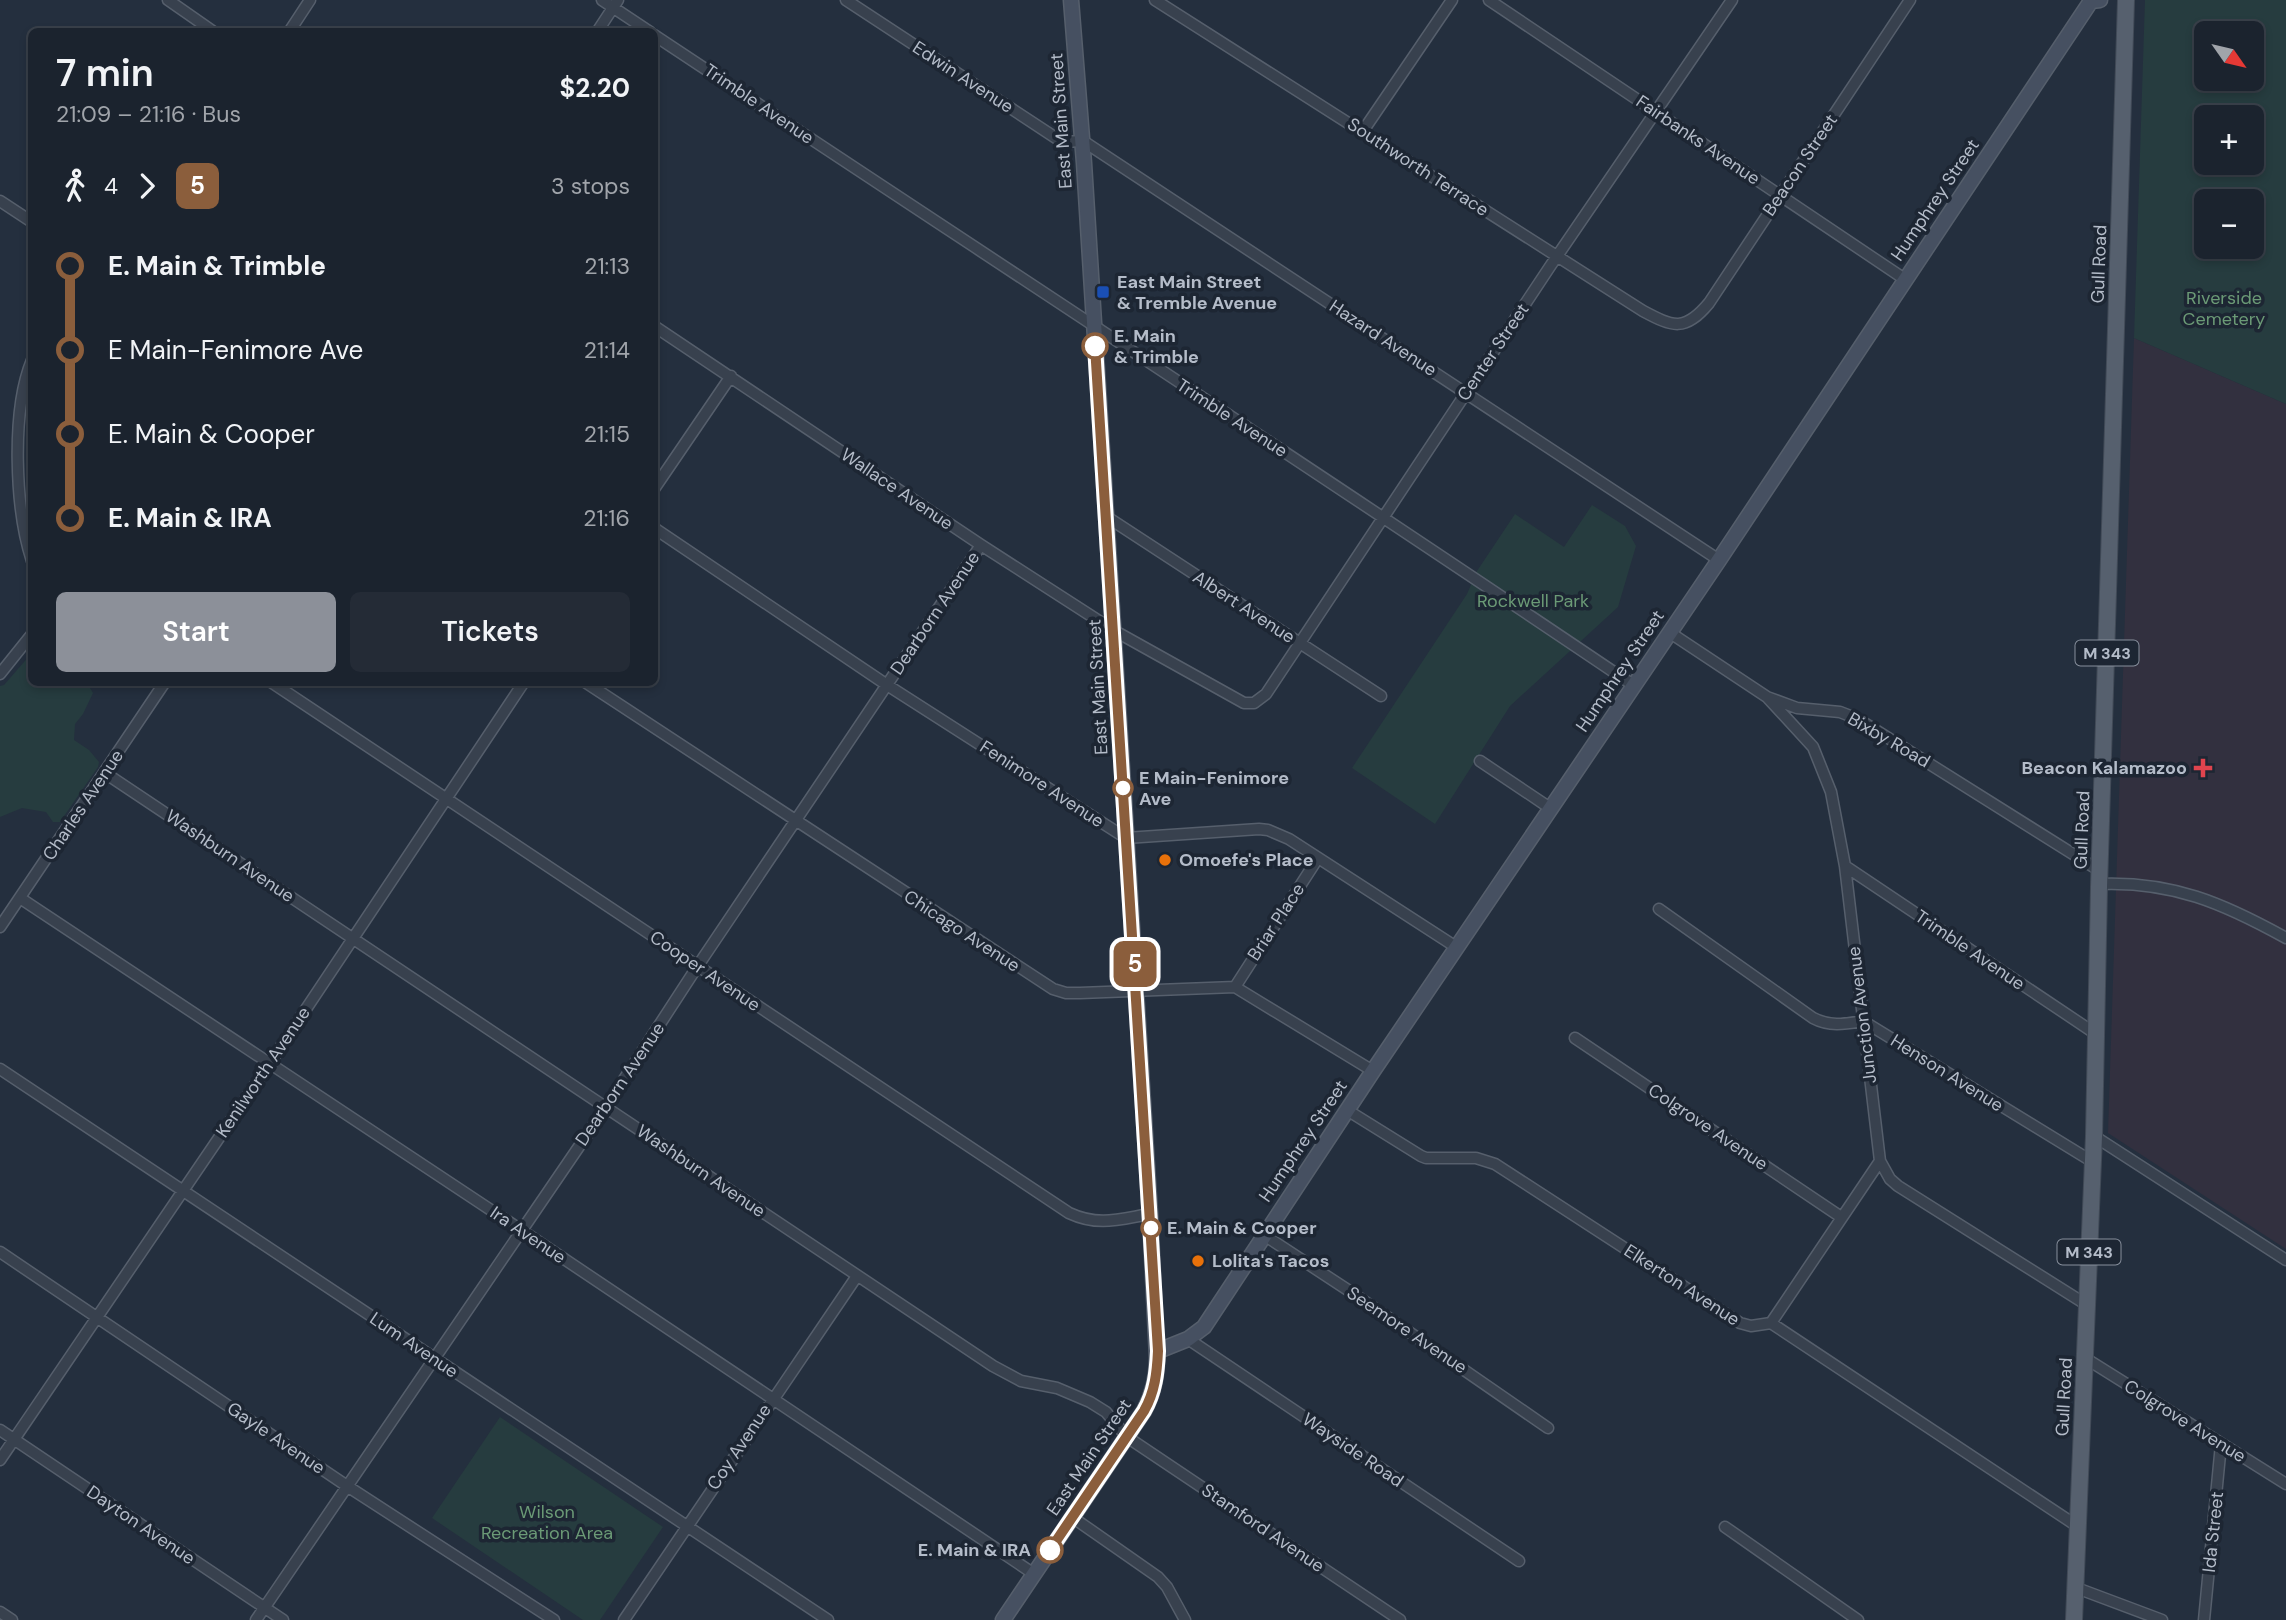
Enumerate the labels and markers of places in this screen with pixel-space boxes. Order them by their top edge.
place label: East Main Street & Tremble Avenue [1117,270,1277,315]
marker: East Main Street & Tremble Avenue [1095,284,1111,300]
place label: E. Main & Trimble [1114,324,1199,369]
marker: E. Main & Trimble [1082,333,1108,359]
place label: Beacon Kalamazoo [2022,756,2187,780]
marker: Beacon Kalamazoo [2193,758,2213,778]
place label: E Main-Fenimore Ave [1139,766,1289,811]
marker: E Main-Fenimore Ave [1113,778,1133,798]
place label: Omoefe's Place [1179,848,1314,872]
marker: Omoefe's Place [1157,852,1173,868]
place label: E. Main & Cooper [1167,1216,1317,1240]
marker: E. Main & Cooper [1141,1218,1161,1238]
place label: Lolita's Tacos [1212,1249,1329,1273]
marker: Lolita's Tacos [1190,1253,1206,1269]
marker: E. Main & IRA [1037,1537,1063,1563]
place label: E. Main & IRA [918,1538,1031,1562]

